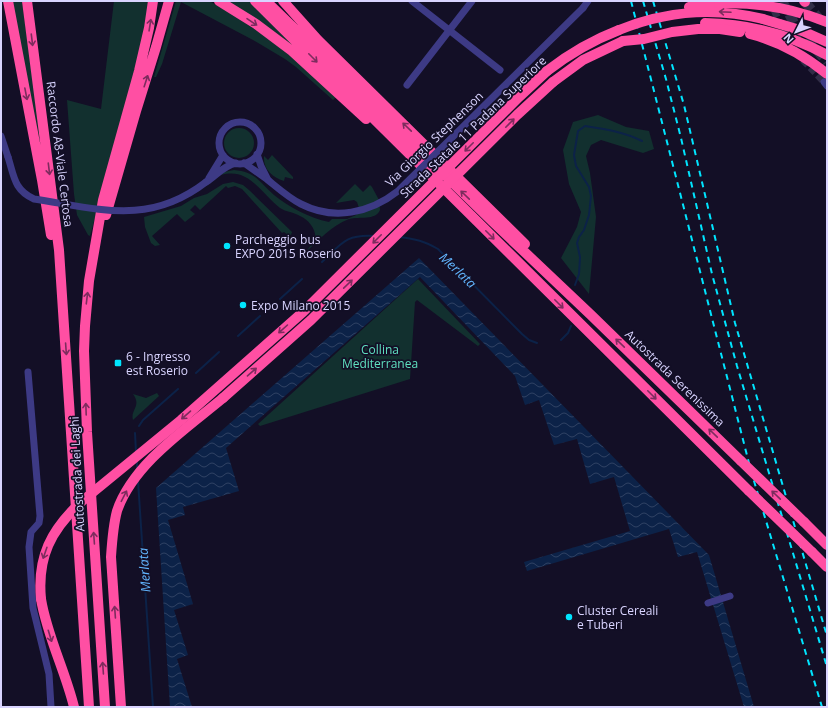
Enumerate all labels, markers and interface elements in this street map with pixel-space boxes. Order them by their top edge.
one-way arrow [719,9,732,16]
north arrow [776,12,816,52]
one-way arrow [247,18,258,26]
one-way arrow [146,19,154,32]
text: N [780,31,797,47]
one-way arrow [28,33,36,46]
street label: Strada Statale 11 Padana Superiore [396,52,550,202]
one-way arrow [308,53,318,63]
one-way arrow [142,76,150,88]
street label: Raccordo A8-Viale Certosa [43,80,77,228]
one-way arrow [22,87,30,100]
street label: Via Giorgio Stephenson [381,88,487,190]
one-way arrow [505,118,514,128]
one-way arrow [402,122,412,132]
one-way arrow [464,142,474,152]
one-way arrow [45,162,53,175]
one-way arrow [460,190,470,200]
one-way arrow [485,230,495,240]
place label: Parcheggio bus EXPO 2015 Roserio [235,231,341,262]
one-way arrow [372,234,382,244]
marker: Parcheggio bus EXPO 2015 Roserio [222,241,232,251]
water label: Merlata [435,248,481,292]
one-way arrow [343,279,353,289]
one-way arrow [83,292,91,305]
place label: Expo Milano 2015 [251,297,350,314]
one-way arrow [554,299,564,309]
marker: Expo Milano 2015 [238,300,248,310]
one-way arrow [279,324,289,333]
street label: Autostrada Serenissima [621,326,729,430]
one-way arrow [615,338,625,348]
park label: Collina Mediterranea [342,341,418,372]
one-way arrow [62,342,69,355]
place label: 6 - Ingresso est Roserio [126,348,190,379]
marker: 6 - Ingresso est Roserio [113,358,123,368]
one-way arrow [247,368,257,377]
one-way arrow [647,390,657,400]
one-way arrow [83,403,90,416]
one-way arrow [181,410,191,419]
street label: Autostrada dei Laghi [65,416,89,532]
one-way arrow [708,429,718,438]
one-way arrow [771,490,781,500]
one-way arrow [121,491,128,503]
one-way arrow [91,532,98,545]
water label: Merlata [133,546,155,593]
one-way arrow [41,547,49,559]
place label: Cluster Cereali e Tuberi [577,602,658,633]
one-way arrow [111,606,118,619]
marker: Cluster Cereali e Tuberi [564,612,574,622]
one-way arrow [47,630,54,643]
one-way arrow [99,662,106,675]

